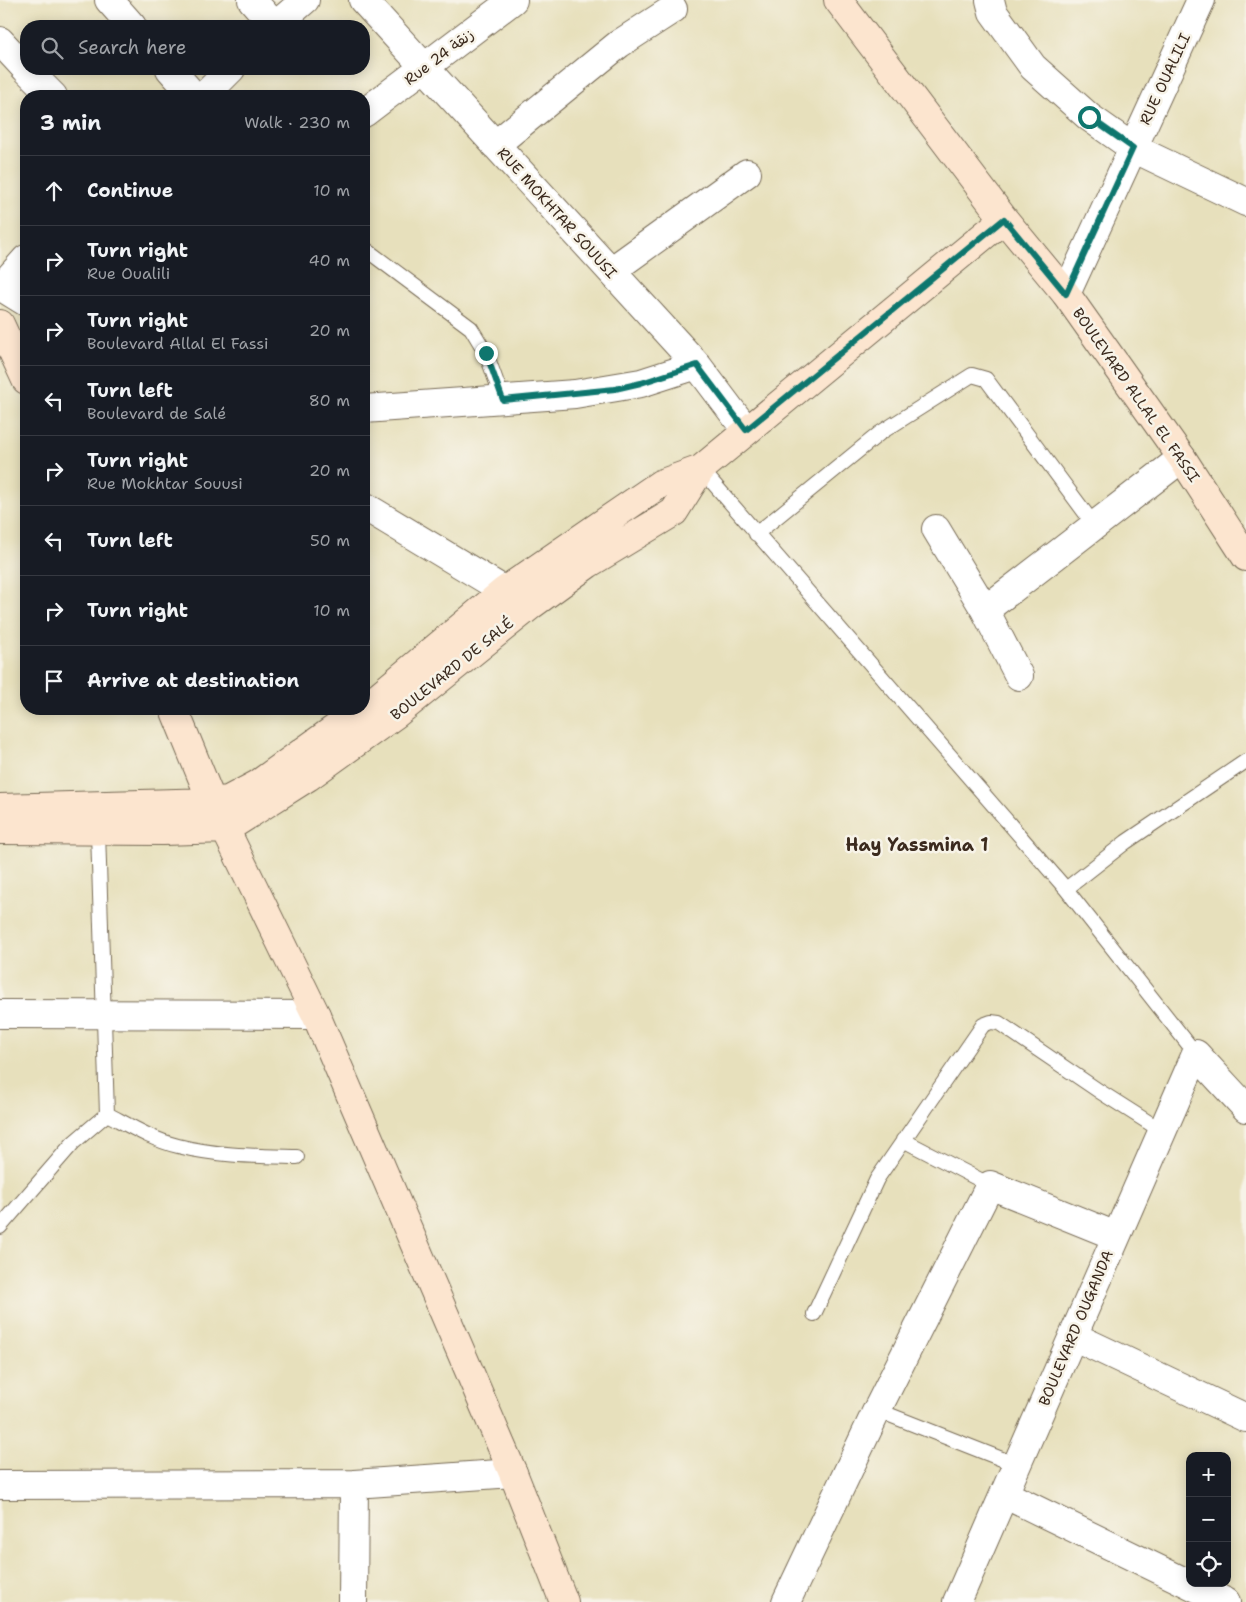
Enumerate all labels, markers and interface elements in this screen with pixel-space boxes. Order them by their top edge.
search box [20,20,370,75]
street label: Rue 24 زنقة [400,24,478,90]
street label: RUE OUALILI [1135,30,1195,128]
icon: search [38,34,66,62]
text: Search here [78,35,187,60]
route start [1078,106,1101,129]
text: 3 min [40,109,101,137]
text: Walk · 230 m [244,112,350,133]
street label: RUE MOKHTAR SOUUSI [493,143,621,283]
icon: ahead [40,177,68,205]
text: Continue [87,178,173,203]
text: 10 m [313,180,350,201]
text: Turn right [87,238,188,263]
icon: right [40,247,68,275]
text: 40 m [308,250,350,271]
text: Rue Oualili [87,263,170,284]
street label: BOULEVARD ALLAL EL FASSI [1068,304,1204,486]
text: Turn right [87,308,188,333]
icon: right [40,317,68,345]
text: 20 m [309,320,350,341]
text: Boulevard Allal El Fassi [87,333,268,354]
route end [475,342,498,365]
text: Turn left [87,378,173,403]
icon: left [40,387,68,415]
text: 80 m [309,390,350,411]
text: Boulevard de Salé [87,403,226,424]
text: Turn right [87,448,188,473]
icon: right [40,457,68,485]
text: 20 m [309,460,350,481]
text: Rue Mokhtar Souusi [87,473,243,494]
icon: left [40,527,68,555]
text: Turn left [87,528,173,553]
text: 50 m [310,530,350,551]
icon: right [40,597,68,625]
text: Turn right [87,598,188,623]
text: 10 m [313,600,350,621]
street label: BOULEVARD DE SALÉ [386,612,518,725]
icon: arrive [40,667,68,695]
text: Arrive at destination [87,668,299,693]
district label: Hay Yassmina 1 [846,833,988,857]
street label: BOULEVARD OUGANDA [1034,1247,1118,1409]
map controls [1186,1452,1231,1587]
button: + [1186,1452,1231,1497]
button: − [1186,1497,1231,1542]
button: locate [1186,1542,1231,1587]

